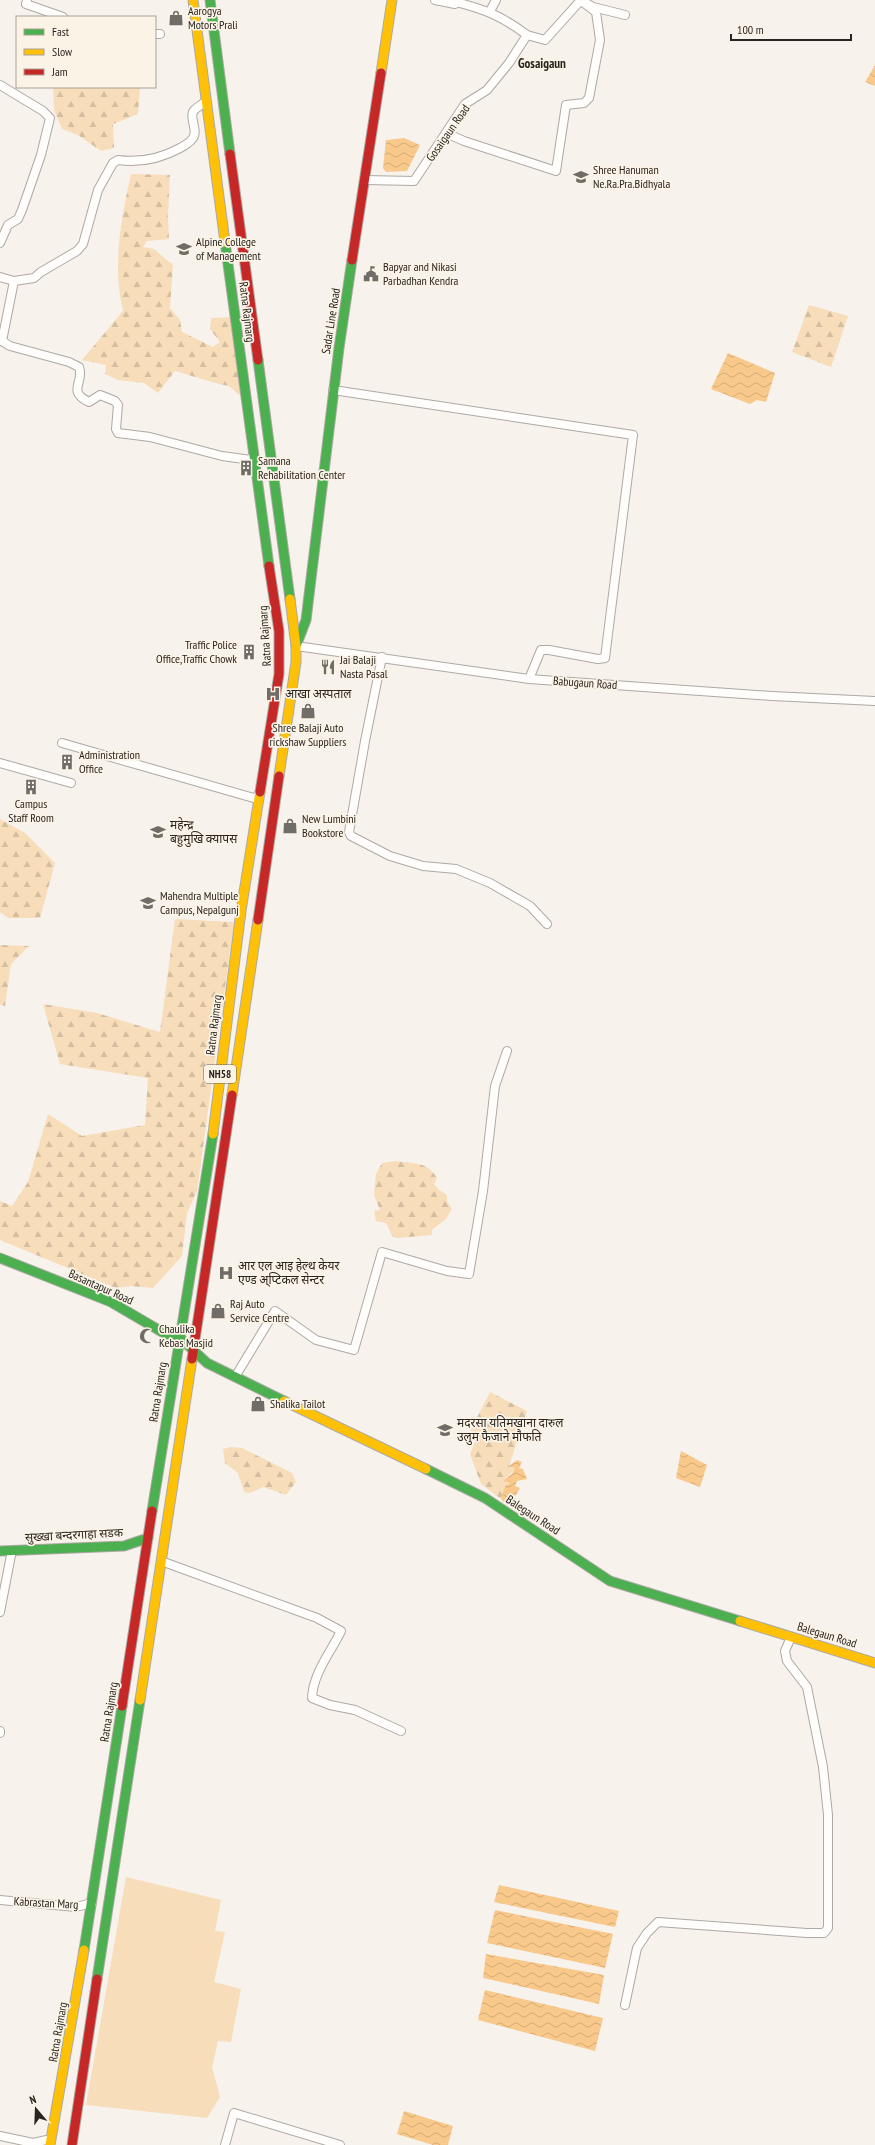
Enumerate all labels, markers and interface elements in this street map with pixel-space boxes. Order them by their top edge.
place label: Aarogya Motors Prali [188,3,238,32]
shop icon: Aarogya Motors Prali [167,9,185,27]
legend [16,16,156,88]
scale bar [731,16,851,42]
text: 100 m [737,22,764,37]
text: Fast [52,24,70,39]
text: Slow [52,44,73,59]
district label: Gosaigaun [518,55,566,72]
text: Jam [51,64,68,79]
street label: Gosaigaun Road [423,101,473,164]
place label: Shree Hanuman Ne.Ra.Pra.Bidhyala [593,162,670,191]
school or university icon: Shree Hanuman Ne.Ra.Pra.Bidhyala [572,168,590,186]
place label: Alpine College of Management [196,234,261,263]
school or university icon: Alpine College of Management [175,240,193,258]
place label: Bapyar and Nikasi Parbadhan Kendra [383,259,458,288]
public building icon: Bapyar and Nikasi Parbadhan Kendra [362,265,380,283]
street label: Ratna Rajmarg [236,281,259,343]
street label: Sadar Line Road [318,287,343,355]
place label: Samana Rehabilitation Center [258,453,346,482]
building icon: Samana Rehabilitation Center [237,459,255,477]
street label: Ratna Rajmarg [255,605,274,667]
place label: Traffic Police Office,Traffic Chowk [156,637,237,666]
building icon: Traffic Police Office,Traffic Chowk [240,643,258,661]
place label: Jai Balaji Nasta Pasal [339,652,388,681]
restaurant icon: Jai Balaji Nasta Pasal [319,658,337,676]
street label: Babugaun Road [552,673,618,692]
hospital icon: आखा अस्पताल [264,685,282,703]
place label: आखा अस्पताल [285,686,352,701]
shop icon: Shree Balaji Auto rickshaw Suppliers [299,702,317,720]
place label: Shree Balaji Auto rickshaw Suppliers [270,720,346,749]
place label: Administration Office [79,747,140,776]
building icon: Administration Office [58,753,76,771]
building icon: Campus Staff Room [22,778,40,796]
place label: Campus Staff Room [8,796,54,825]
place label: New Lumbini Bookstore [302,811,356,840]
place label: महेन्द्र बहुमुखि क्यापस [170,817,238,847]
shop icon: New Lumbini Bookstore [281,817,299,835]
school or university icon: महेन्द्र बहुमुखि क्यापस [149,823,167,841]
place label: Mahendra Multiple Campus, Nepalgunj [160,888,239,917]
school or university icon: Mahendra Multiple Campus, Nepalgunj [139,894,157,912]
street label: Ratna Rajmarg [202,994,225,1056]
road number: NH58 [204,1065,236,1083]
place label: आर एल आइ हेल्थ केयर एण्ड अ्प्टिकल सेन्टर [238,1258,340,1287]
hospital icon: आर एल आइ हेल्थ केयर एण्ड अ्प्टिकल सेन्टर [217,1264,235,1282]
street label: Basantapur Road [66,1266,136,1308]
place label: Raj Auto Service Centre [230,1296,289,1325]
shop icon: Raj Auto Service Centre [209,1302,227,1320]
place label: Chaulika Kebas Masjid [159,1321,213,1350]
mosque icon: Chaulika Kebas Masjid [138,1327,156,1345]
street label: Ratna Rajmarg [145,1361,170,1423]
shop icon: Shalika Tailot [249,1395,267,1413]
place label: Shalika Tailot [270,1396,326,1411]
place label: मदरसा यतिमखाना दारुल उलुम फैजाने माैफति [457,1415,564,1445]
school or university icon: मदरसा यतिमखाना दारुल उलुम फैजाने माैफति [436,1421,454,1439]
street label: Balegaun Road [503,1492,563,1538]
street label: सुख्खा बन्दरगाहा सडक [25,1524,124,1546]
street label: Balegaun Road [796,1618,859,1651]
street label: Ratna Rajmarg [96,1681,121,1743]
street label: Kabrastan Marg [13,1893,79,1912]
street label: Ratna Rajmarg [45,2001,70,2063]
north arrow [16,2089,56,2129]
text: N [28,2092,38,2107]

